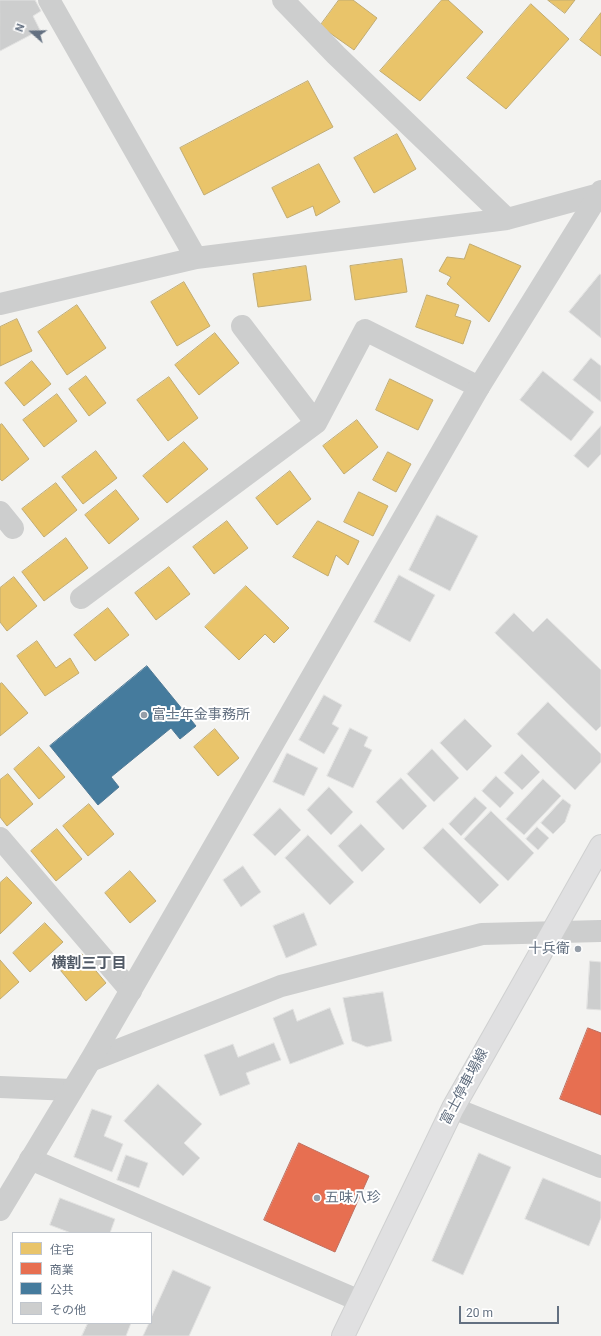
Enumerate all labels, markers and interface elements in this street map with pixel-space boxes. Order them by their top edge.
north arrow [12,12,52,52]
text: N [13,22,28,34]
place label: 富士年金事務所 [152,707,250,723]
marker: 富士年金事務所 [139,710,149,720]
place label: 十兵衛 [528,941,570,957]
marker: 十兵衛 [573,944,583,954]
district label: 横割三丁目 [52,955,126,973]
street label: 富士停車場線 [438,1046,492,1128]
place label: 五味八珍 [325,1190,381,1206]
marker: 五味八珍 [312,1193,322,1203]
legend [12,1232,152,1324]
text: 住宅 [50,1243,74,1257]
text: 商業 [50,1263,74,1277]
text: 公共 [50,1283,74,1297]
scale bar [461,1298,561,1324]
text: その他 [50,1303,86,1317]
text: 20 m [466,1306,493,1320]

